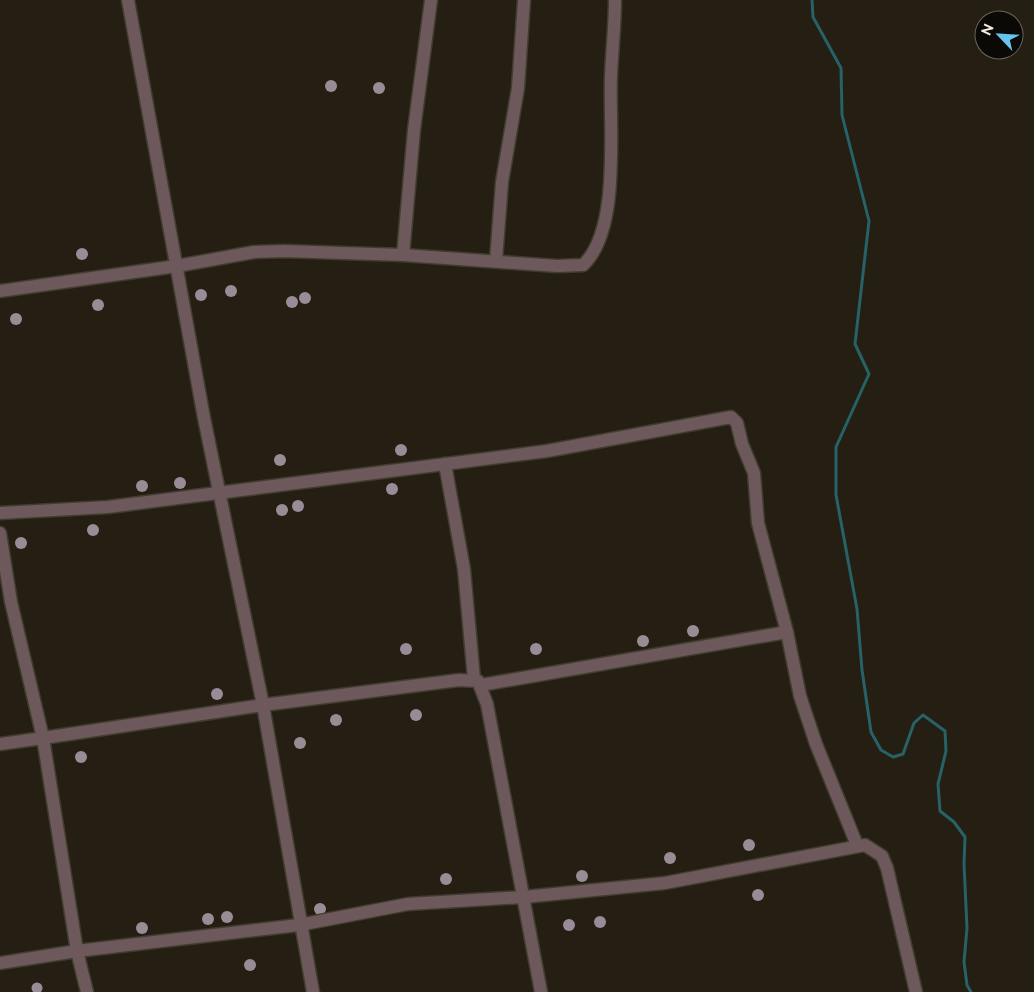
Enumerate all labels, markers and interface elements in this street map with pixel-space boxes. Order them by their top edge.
north arrow [974,10,1024,60]
text: N [978,21,997,38]

